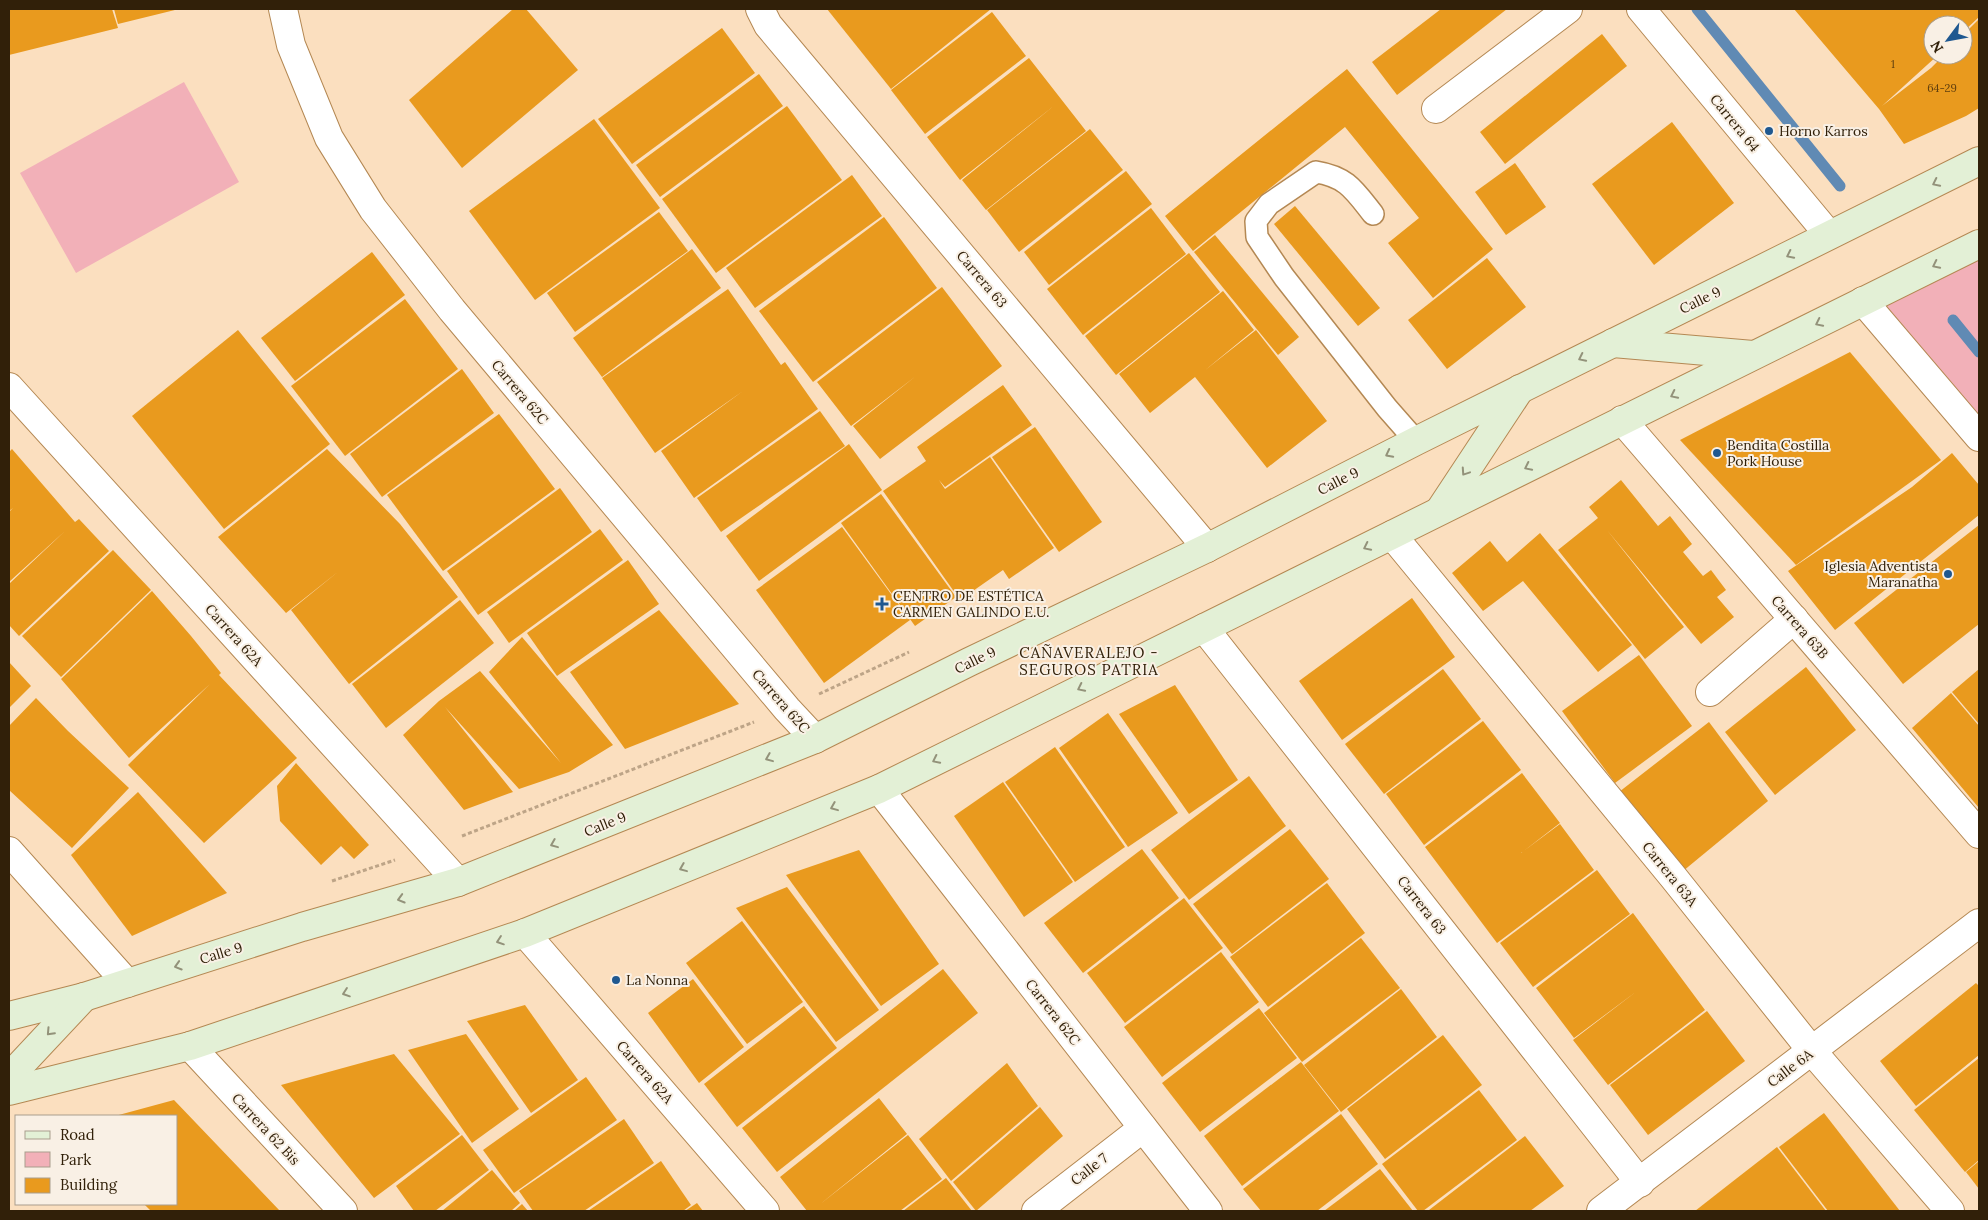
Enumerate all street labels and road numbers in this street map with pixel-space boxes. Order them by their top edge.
street label: Carrera 64 [1706,90,1764,156]
street label: Carrera 63 [953,247,1011,312]
street label: Calle 9 [1676,282,1724,318]
street label: Carrera 62C [488,356,552,428]
street label: Calle 9 [1314,463,1362,499]
street label: Carrera 63B [1768,592,1833,663]
street label: Carrera 62A [201,600,267,670]
street label: Calle 9 [951,642,999,678]
street label: Carrera 62C [748,665,814,737]
street label: Calle 9 [581,807,629,841]
street label: Carrera 63A [1638,838,1702,910]
street label: Carrera 63 [1394,872,1451,938]
street label: Calle 9 [197,938,245,968]
street label: Carrera 62C [1022,975,1085,1049]
street label: Carrera 62A [613,1037,677,1107]
street label: Calle 6A [1764,1045,1817,1091]
street label: Carrera 62 Bis [228,1089,304,1169]
street label: Calle 7 [1067,1149,1112,1189]

